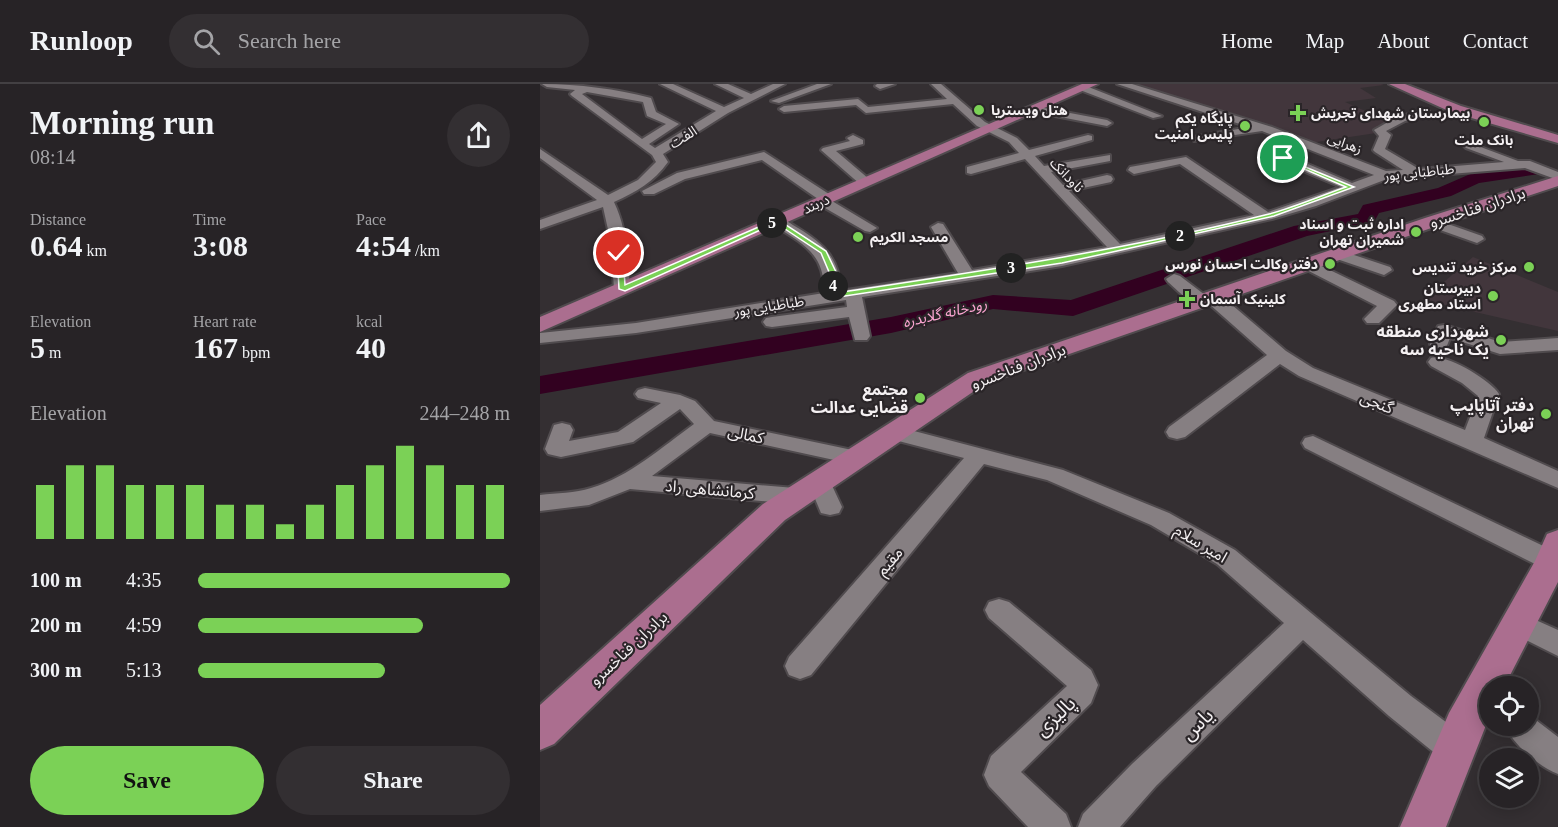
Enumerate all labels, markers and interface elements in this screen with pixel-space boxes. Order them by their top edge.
search box [169,14,589,68]
text: Runloop [30,25,133,56]
icon: search [190,25,223,58]
text: Search here [238,28,341,53]
text: Home [1221,29,1273,53]
text: Map [1306,29,1344,53]
text: About [1377,29,1430,53]
text: Contact [1463,29,1528,53]
marker: هتل ویستریا [972,103,986,117]
place label: هتل ویستریا [991,103,1068,119]
button: share [447,104,510,167]
marker: بیمارستان شهدای تجریش [1289,104,1307,122]
text: Morning run [30,105,214,141]
place label: بیمارستان شهدای تجریش [1311,106,1470,122]
place label: پایگاه یکم پلیس امنیت [1155,110,1233,144]
marker: بانک ملت [1477,115,1491,129]
marker: پایگاه یکم پلیس امنیت [1238,119,1252,133]
street label: الفت [667,123,700,152]
street label: زهرایی [1325,130,1364,158]
pin [1257,132,1308,183]
place label: بانک ملت [1454,133,1514,148]
icon: arrive [1266,141,1299,174]
text: 08:14 [30,146,76,168]
street label: ناودانک [1046,155,1087,196]
street label: طباطبایی پور [1382,161,1455,186]
street label: برادران فناخسرو [1427,184,1528,232]
street label: دربند [801,192,832,218]
pin: 5 [757,208,787,238]
text: Distance [30,211,86,228]
text: Time [193,211,226,228]
text: Pace [356,211,386,228]
text: 5 [768,214,776,231]
place label: اداره ثبت و اسناد شمیران تهران [1299,217,1404,249]
pin: 2 [1165,221,1195,251]
marker: اداره ثبت و اسناد شمیران تهران [1409,225,1423,239]
pin [593,227,644,278]
text: 2 [1176,227,1184,244]
text: 0.64 [30,229,83,262]
text: 3:08 [193,229,248,262]
text: 4:54 [356,229,411,262]
marker: مسجد الکریم [851,230,865,244]
place label: مسجد الکریم [870,230,948,248]
icon: check [602,236,635,269]
text: km [83,242,107,259]
text: /km [411,242,440,259]
pin: 3 [996,253,1026,283]
place label: دفتر وکالت احسان نورس [1165,256,1318,273]
marker: دفتر وکالت احسان نورس [1323,257,1337,271]
text: 3 [1007,259,1015,276]
place label: مرکز خرید تندیس [1412,260,1517,276]
marker: مرکز خرید تندیس [1522,260,1536,274]
pin: 4 [818,271,848,301]
text: 4 [829,277,837,294]
place label: دبیرستان استاد مطهری [1398,281,1481,313]
marker: دبیرستان استاد مطهری [1486,289,1500,303]
marker: کلینیک آسمان [1178,290,1196,308]
place label: کلینیک آسمان [1200,291,1286,307]
street label: طباطبایی پور [732,294,805,322]
water label: رودخانه گلابدره [901,295,989,331]
text: Elevation [30,313,91,330]
text: Heart rate [193,313,257,330]
text: kcal [356,313,383,330]
place label: شهرداری منطقه یک ناحیه سه [1377,323,1489,359]
text: 5 [30,331,45,364]
text: 167 [193,331,238,364]
text: 40 [356,331,386,364]
marker: شهرداری منطقه یک ناحیه سه [1494,333,1508,347]
street label: برادران فناخسرو [969,341,1068,393]
text: m [45,344,61,361]
text: bpm [238,344,270,361]
place label: مجتمع قضایی عدالت [811,381,908,417]
street label: گنجی [1357,388,1396,418]
marker: مجتمع قضایی عدالت [913,391,927,405]
place label: دفتر آتاپایپ تهران [1450,396,1534,433]
text: Elevation [30,402,107,424]
text: 244–248 m [419,402,510,424]
marker: دفتر آتاپایپ تهران [1539,407,1553,421]
street label: کمالی [726,422,766,448]
street label: کرمانشاهی راد [664,477,756,503]
street label: امیر سلام [1169,521,1230,569]
street label: مقیم [873,544,909,581]
text: 100 m [30,569,82,591]
text: 4:35 [126,569,162,591]
street label: برادران فناخسرو [586,608,671,689]
text: 200 m [30,614,82,636]
text: 4:59 [126,614,162,636]
text: 300 m [30,659,82,681]
text: 5:13 [126,659,162,681]
map controls [1479,676,1539,808]
button: locate [1479,676,1539,736]
street label: پالیزی [1030,692,1081,742]
street label: یاس [1176,704,1218,745]
button: Save [30,746,264,815]
button: Share [276,746,510,815]
button: layers [1479,748,1539,808]

